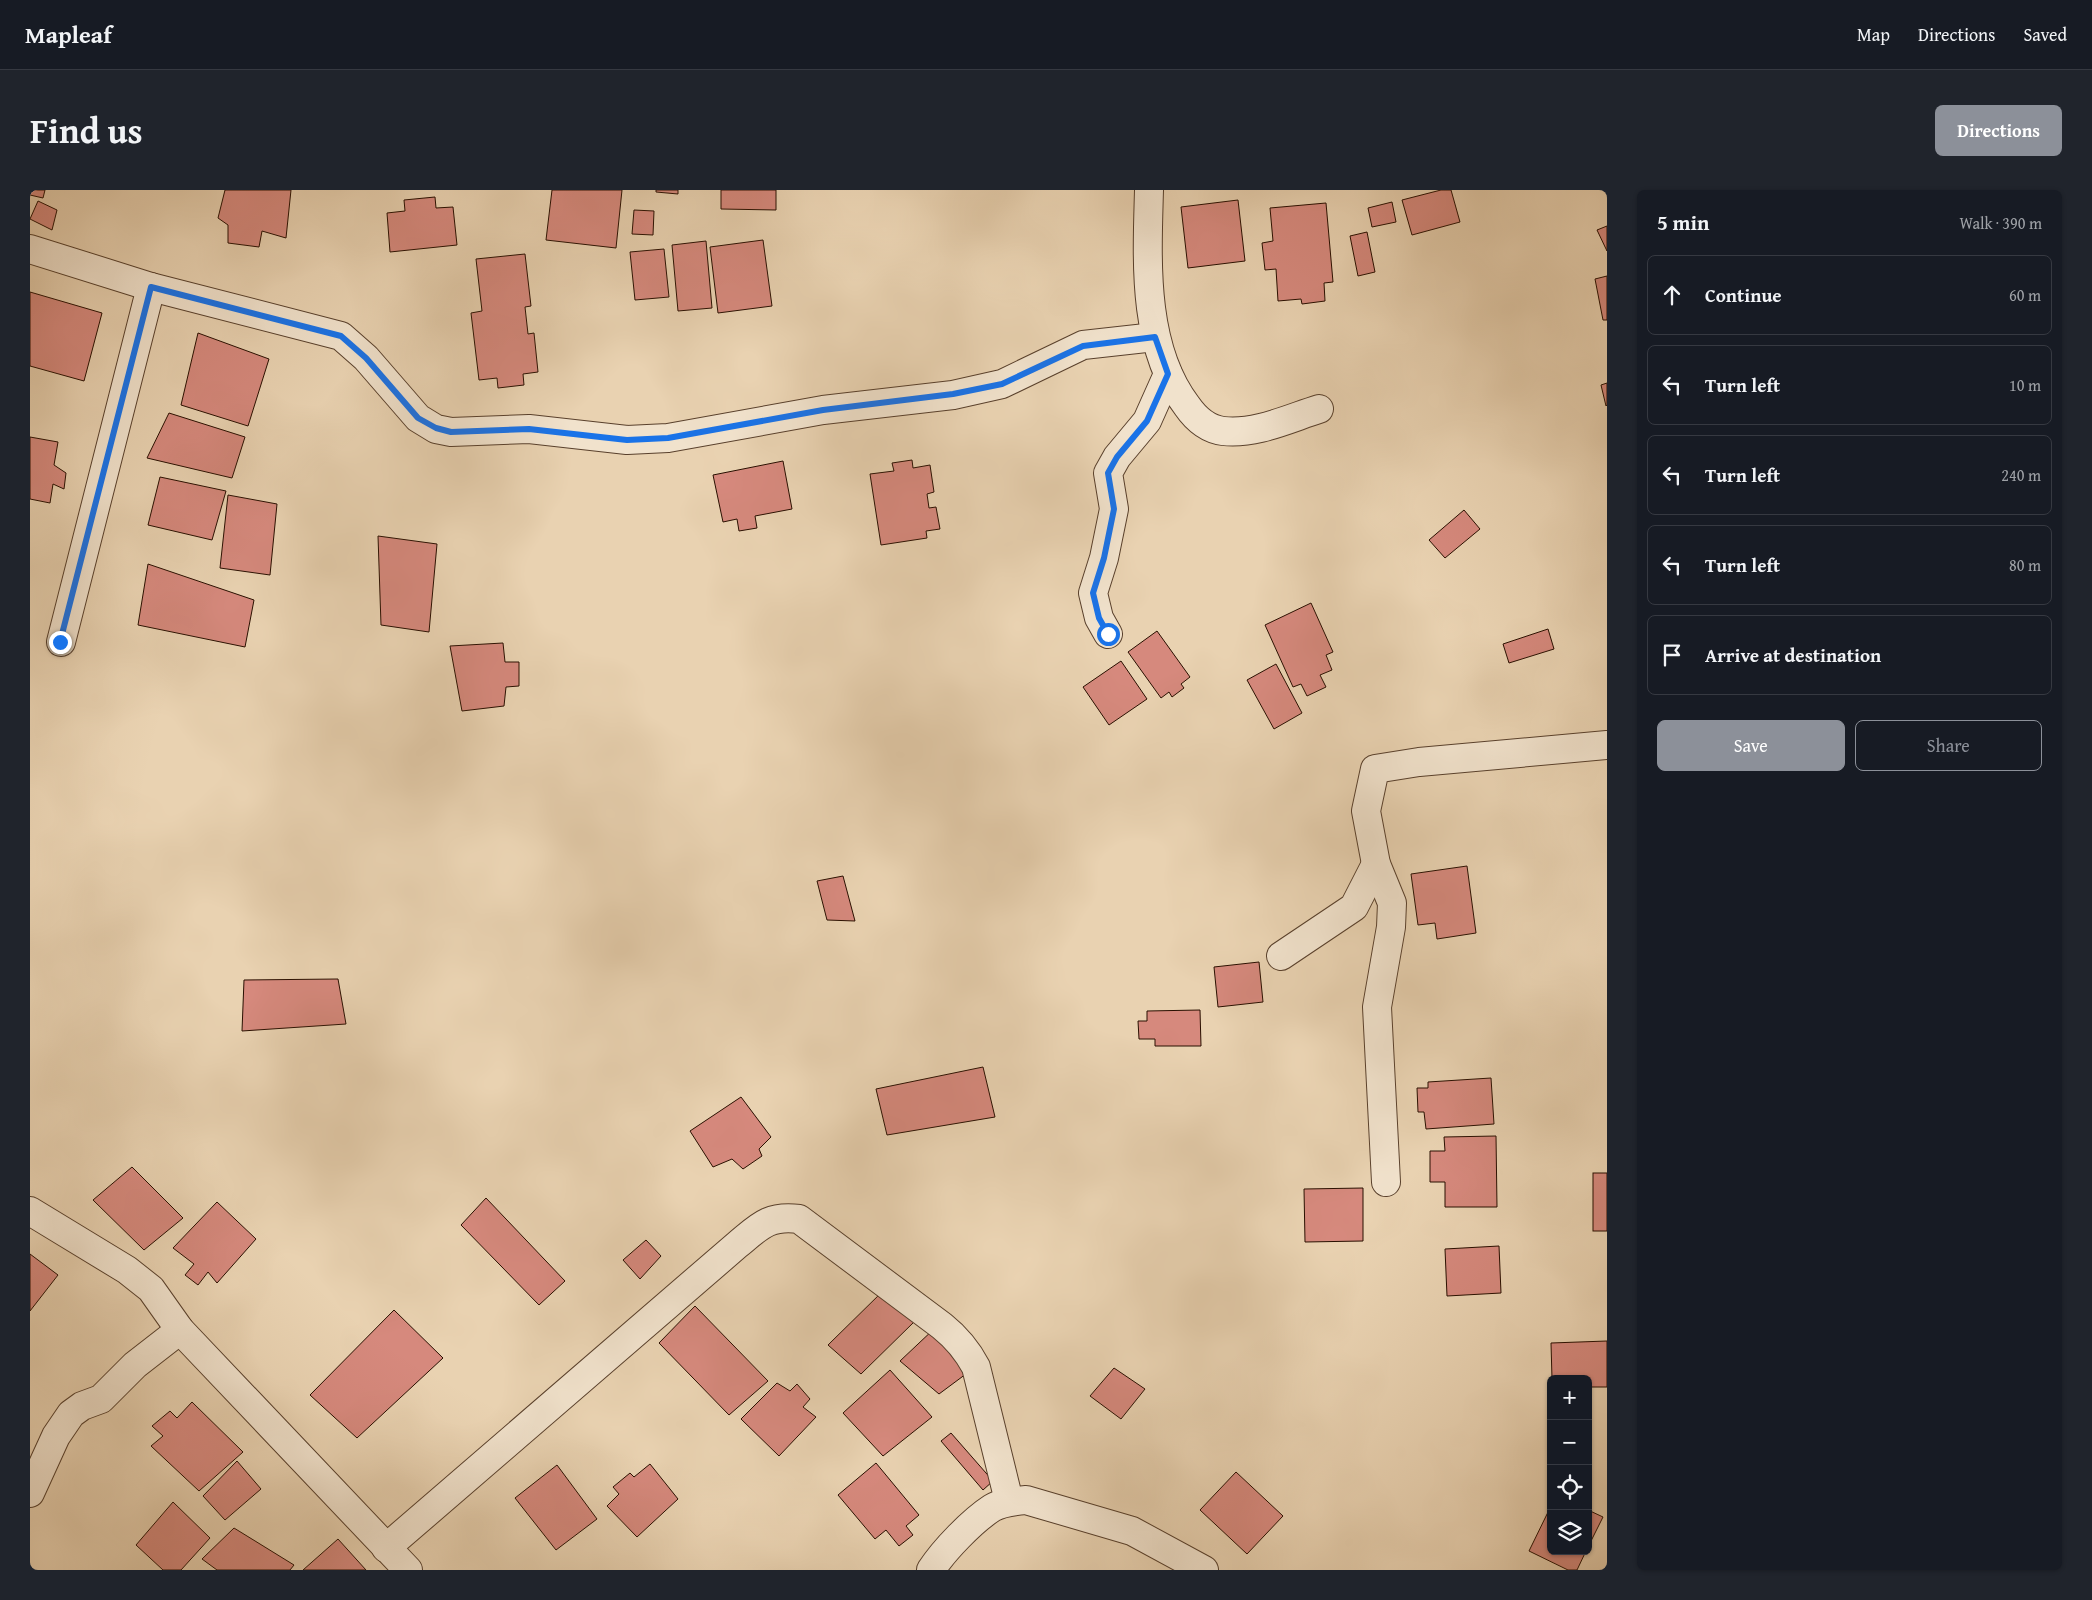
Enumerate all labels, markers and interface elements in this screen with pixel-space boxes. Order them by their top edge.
text: Mapleaf [25,17,112,52]
text: Map [1857,21,1890,48]
text: Directions [1918,21,1995,48]
text: Saved [2023,21,2067,48]
text: Find us [30,105,143,156]
button: Directions [1935,105,2062,156]
text: 5 min [1657,207,1709,238]
text: Walk · 390 m [1959,211,2042,235]
icon: ahead [1658,281,1686,309]
text: Continue [1705,281,1782,309]
text: 60 m [2009,283,2041,307]
icon: left [1658,371,1686,399]
text: Turn left [1705,371,1780,399]
text: 10 m [2009,373,2041,397]
icon: left [1658,461,1686,489]
text: Turn left [1705,461,1780,489]
text: 240 m [2001,463,2041,487]
icon: left [1658,551,1686,579]
text: Turn left [1705,551,1780,579]
text: 80 m [2009,553,2041,577]
route start [1097,623,1120,646]
route end [49,631,72,654]
icon: arrive [1658,641,1686,669]
text: Arrive at destination [1705,641,1881,669]
button: Save [1657,720,1845,771]
button: Share [1855,720,2042,771]
map controls [1547,1375,1592,1555]
button: + [1547,1375,1592,1420]
button: − [1547,1420,1592,1465]
button: locate [1547,1465,1592,1510]
button: layers [1547,1510,1592,1555]

